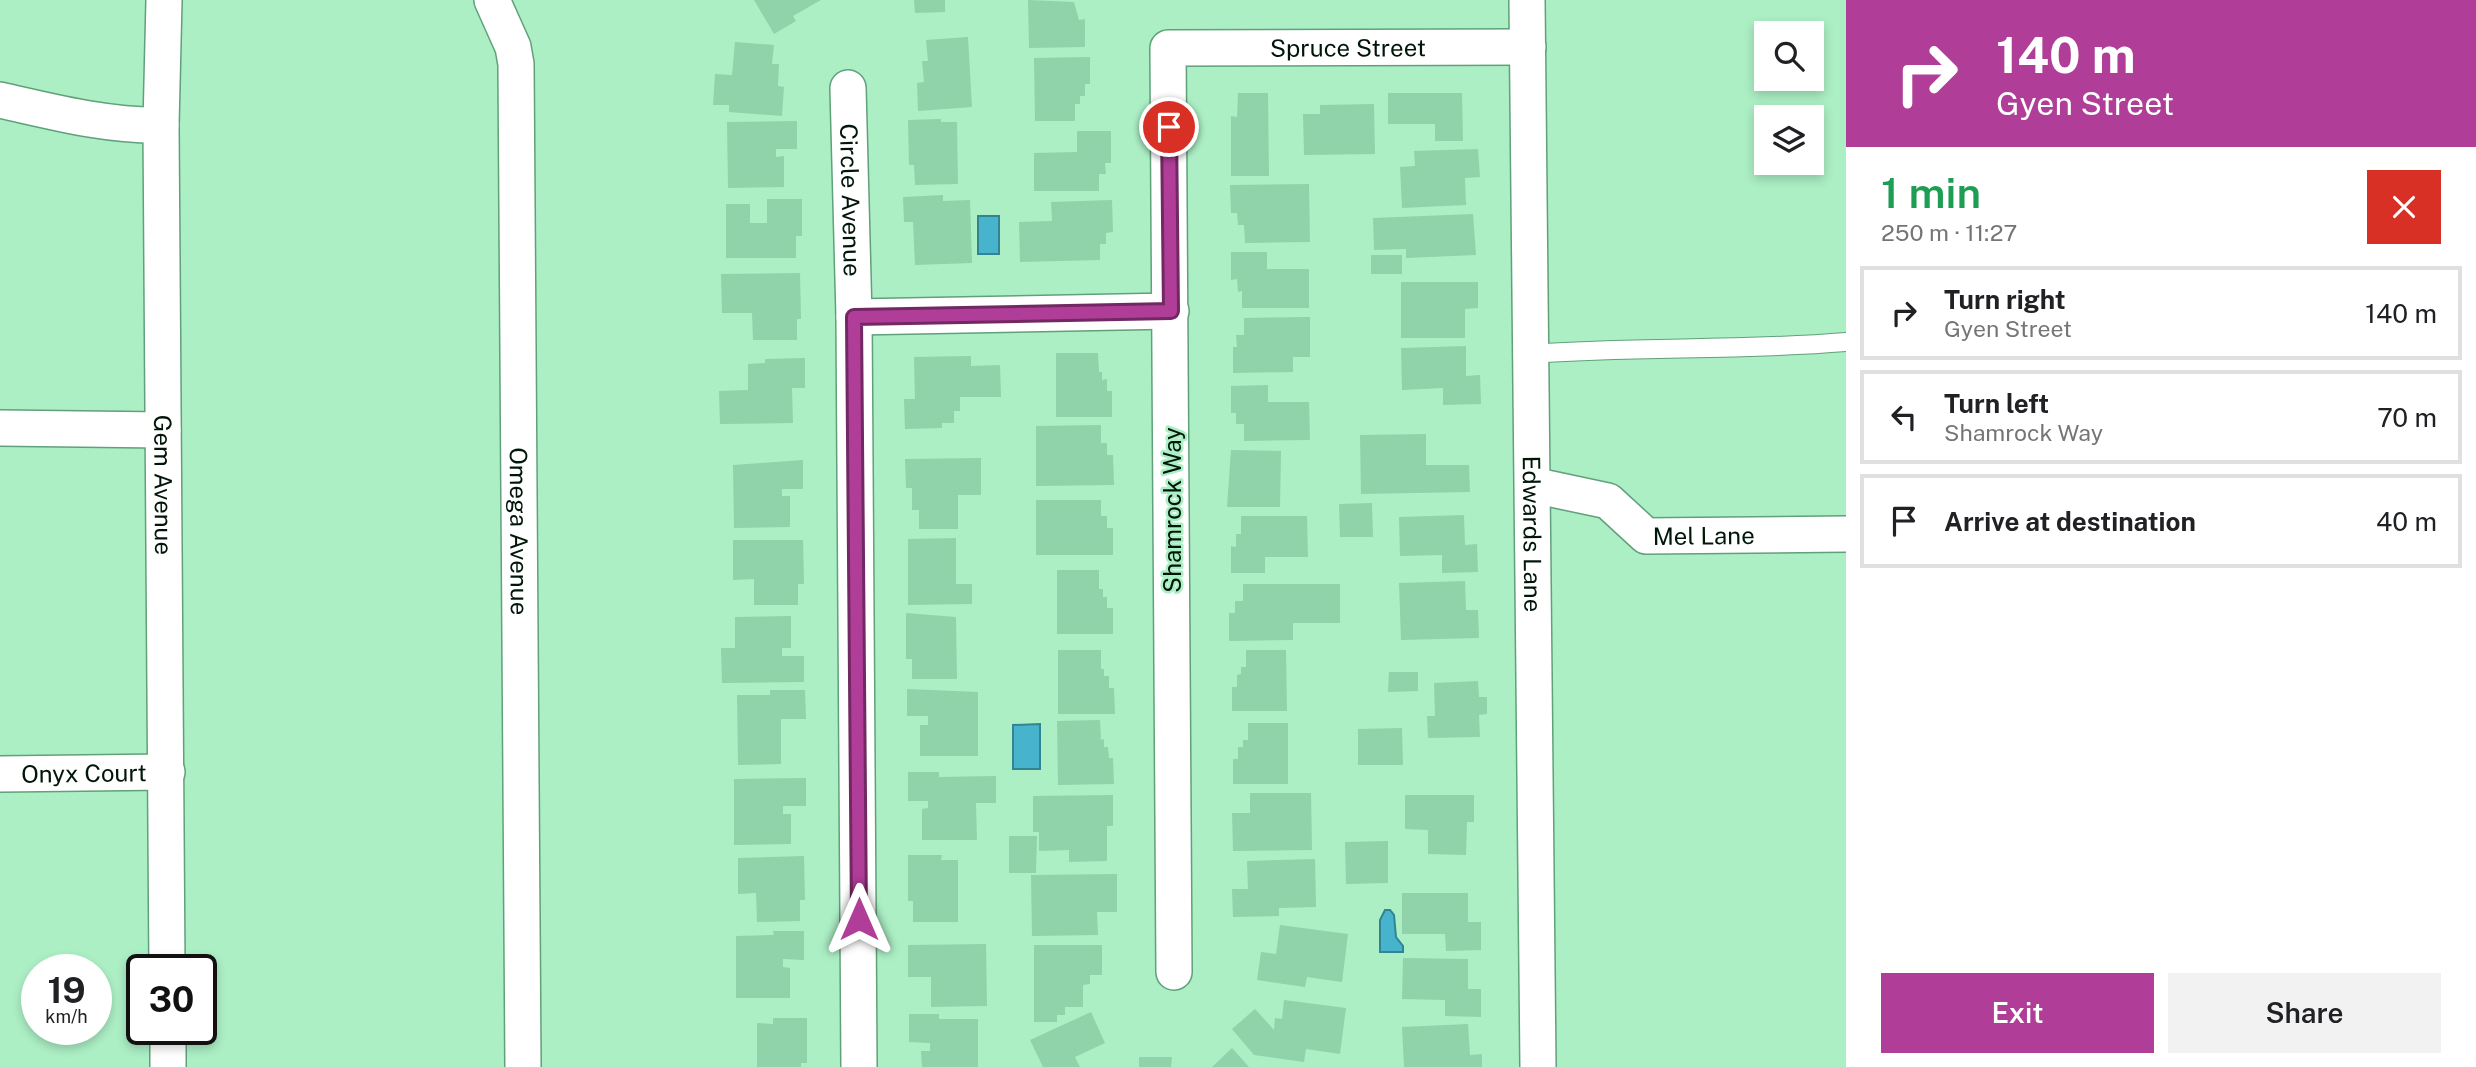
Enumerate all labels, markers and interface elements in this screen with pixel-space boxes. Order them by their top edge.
map controls [1754,21,1824,175]
button: search [1754,21,1824,91]
text: 140 m [1996,26,2136,84]
icon: right [1881,28,1972,119]
street label: Spruce Street [1270,33,1426,62]
text: Gyen Street [1996,85,2174,122]
pin [1139,97,1199,157]
button: layers [1754,105,1824,175]
icon: arrive [1150,108,1188,146]
street label: Circle Avenue [835,123,867,277]
text: 1 min [1881,168,1981,217]
button: close [2367,170,2441,244]
text: 250 m · 11:27 [1881,219,2017,246]
text: Turn right [1944,284,2066,315]
icon: right [1885,294,1923,332]
text: 140 m [2365,298,2437,329]
text: Gyen Street [1944,315,2072,342]
text: Turn left [1944,388,2049,419]
icon: left [1885,398,1923,436]
text: 70 m [2377,402,2437,433]
street label: Gem Avenue [149,415,178,555]
text: Shamrock Way [1944,419,2103,446]
street label: Shamrock Way [1158,427,1186,593]
street label: Omega Avenue [505,447,534,615]
street label: Edwards Lane [1518,456,1547,612]
icon: arrive [1885,502,1923,540]
text: Arrive at destination [1944,506,2196,537]
text: 40 m [2376,506,2437,537]
street label: Mel Lane [1652,521,1755,550]
street label: Onyx Court [21,758,147,788]
position arrow [822,882,896,956]
speed limit sign: 30 [126,954,217,1045]
text: 19 [47,970,86,1011]
button: Exit [1881,973,2154,1053]
button: Share [2168,973,2441,1053]
text: km/h [45,1006,88,1027]

